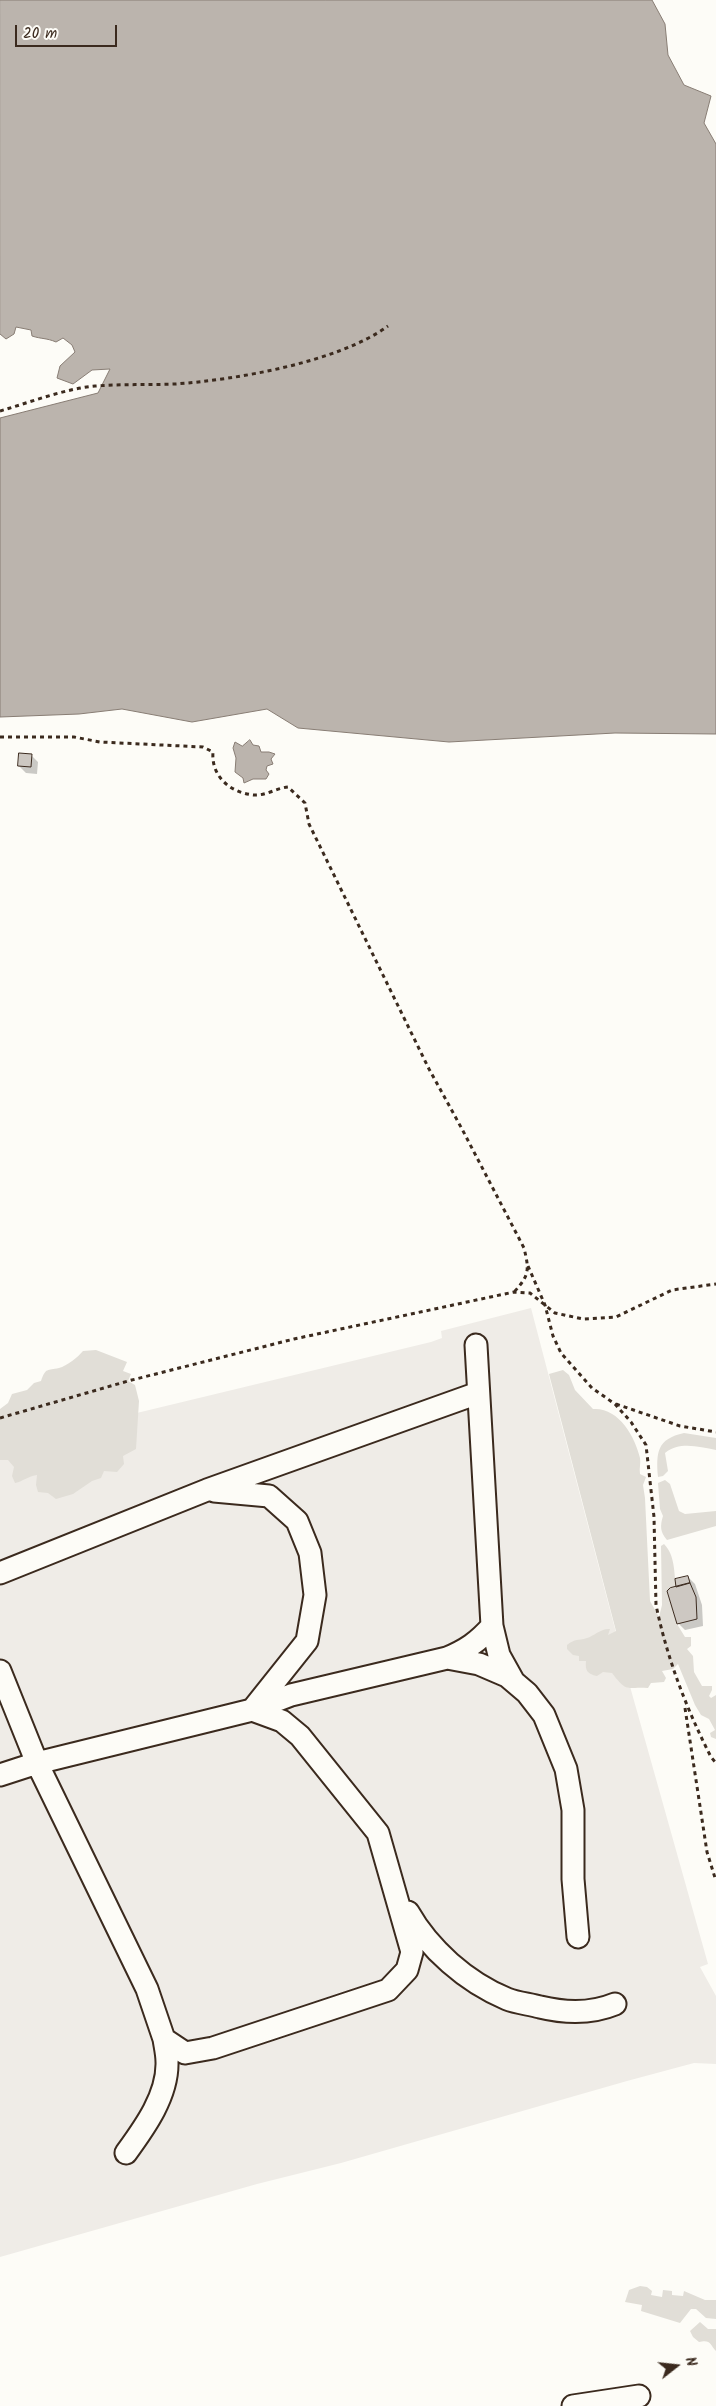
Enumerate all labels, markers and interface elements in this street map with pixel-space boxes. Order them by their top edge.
scale bar [18,15,120,47]
text: 20 m [23,22,57,46]
north arrow [651,2341,701,2391]
text: N [679,2355,702,2369]

